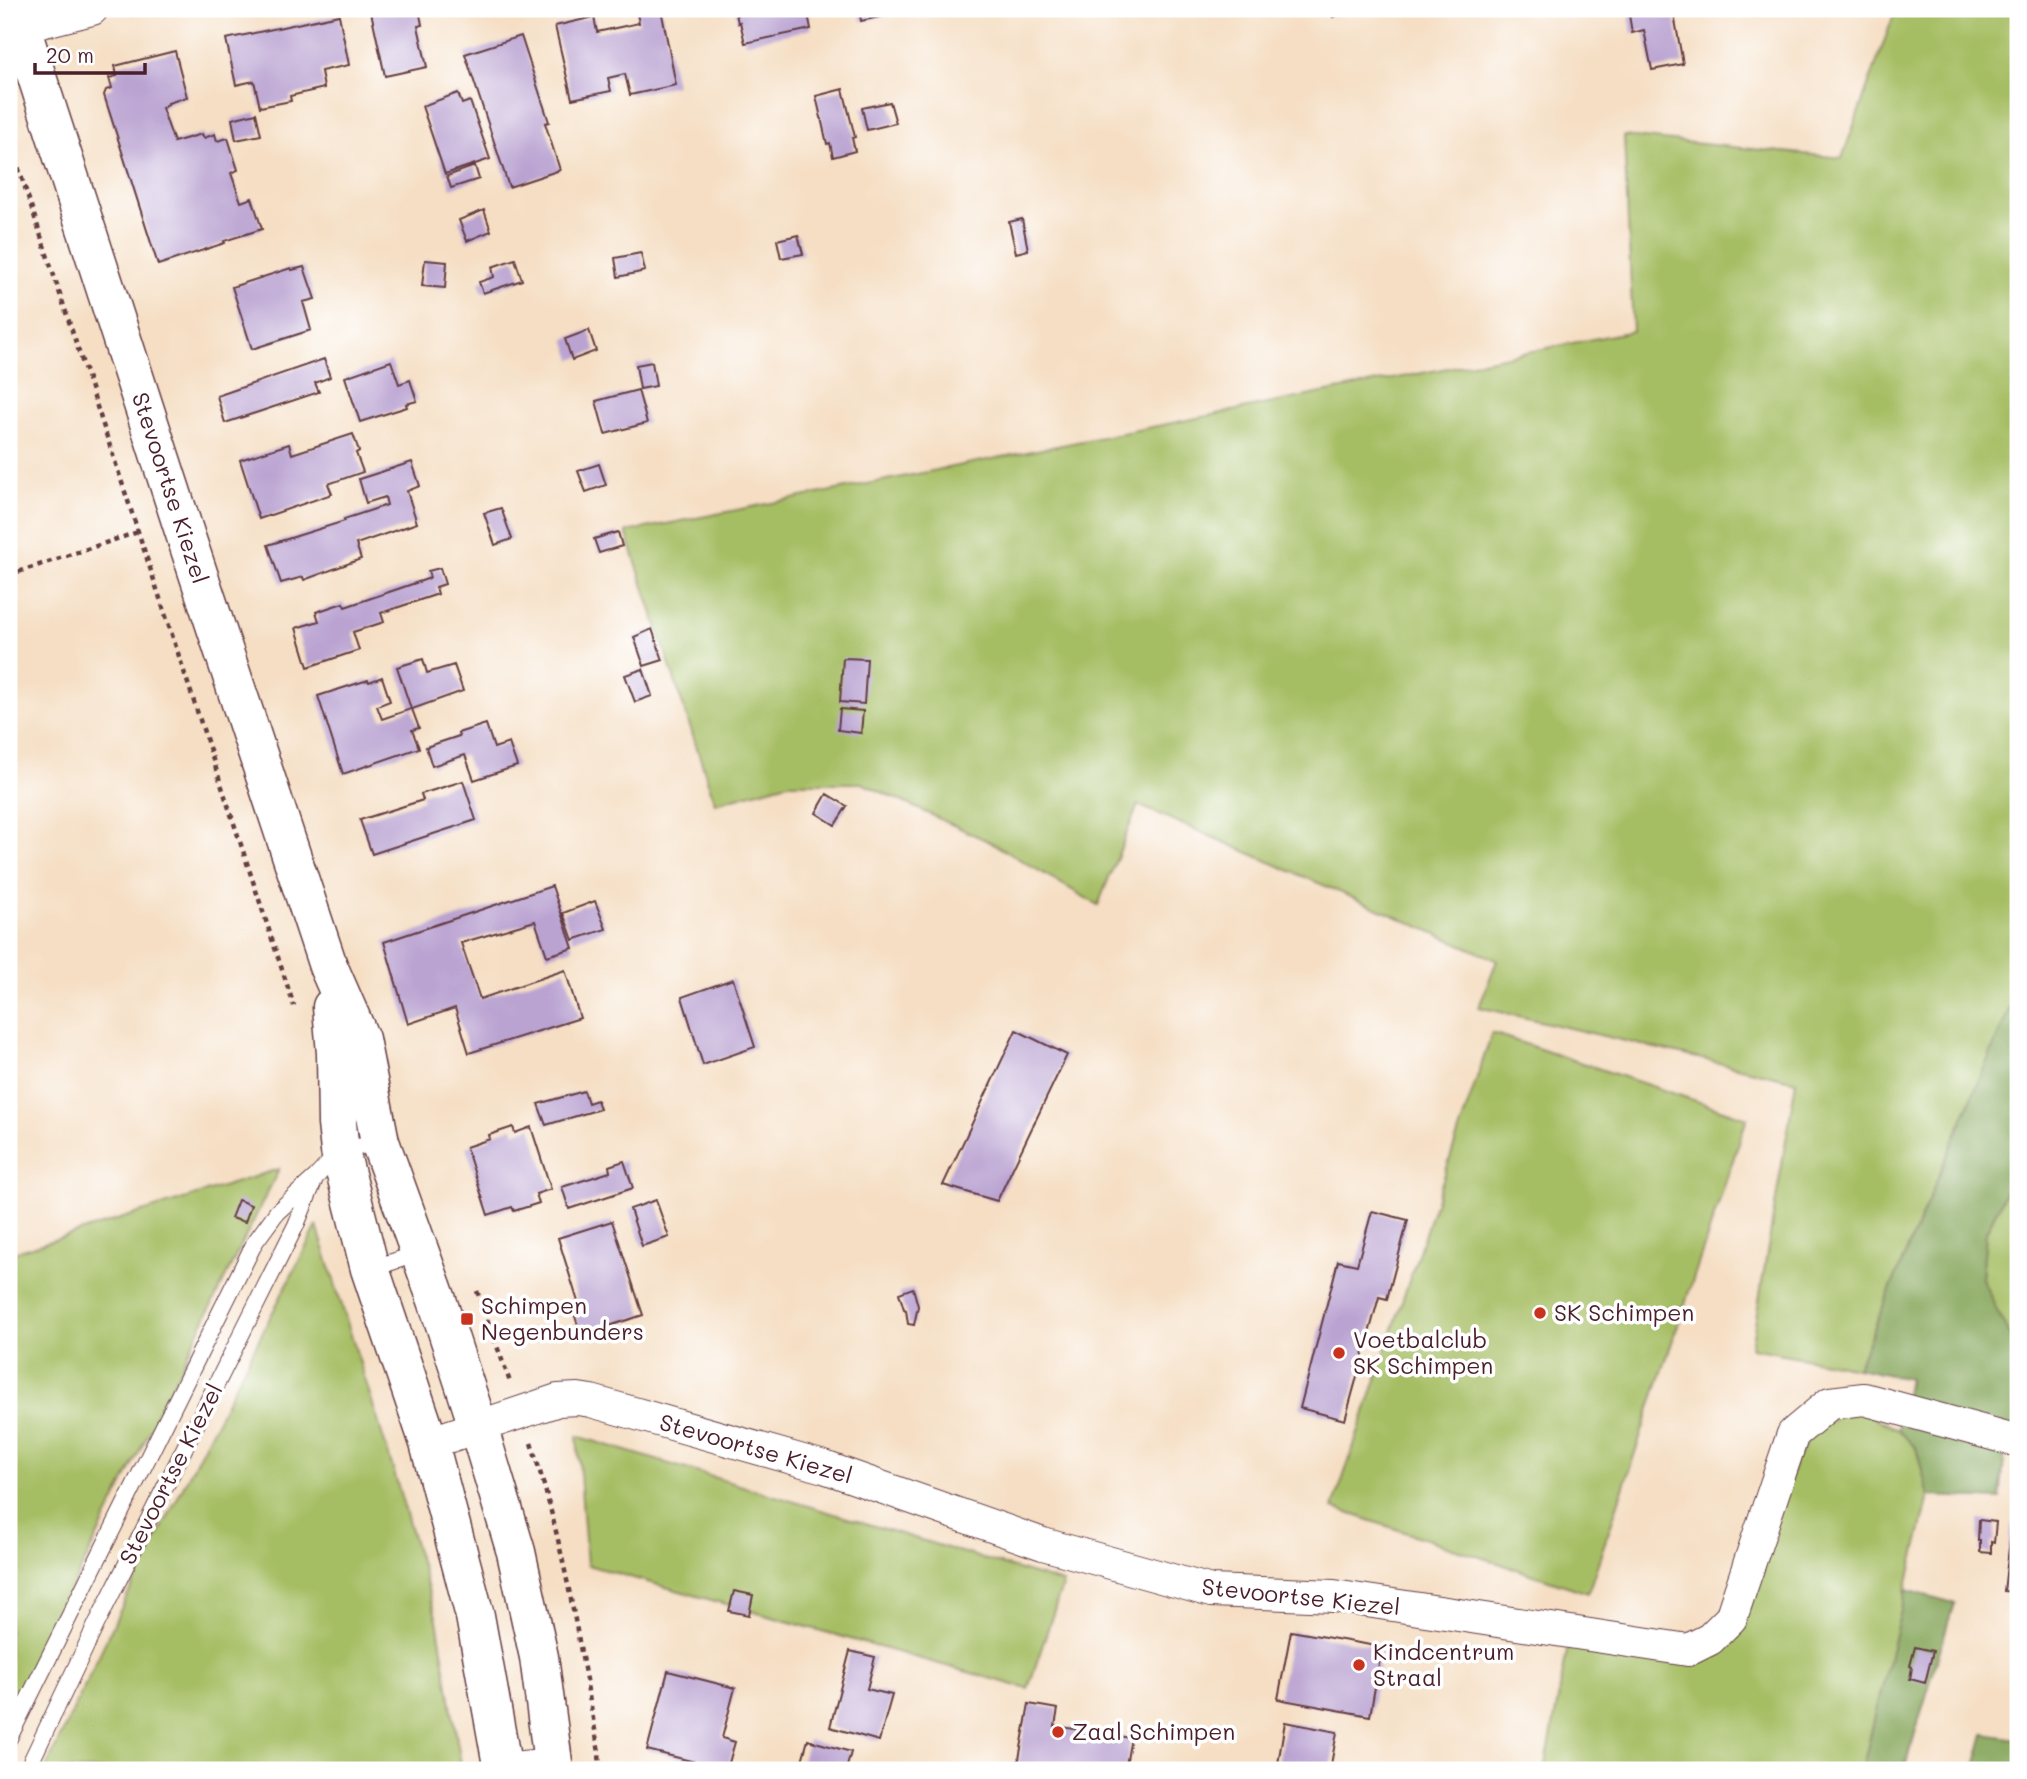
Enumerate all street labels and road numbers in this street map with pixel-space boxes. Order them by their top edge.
street label: Stevoortse Kiezel [126,388,216,587]
street label: Stevoortse Kiezel [112,1378,229,1569]
street label: Stevoortse Kiezel [656,1406,856,1490]
street label: Stevoortse Kiezel [1200,1571,1402,1621]

